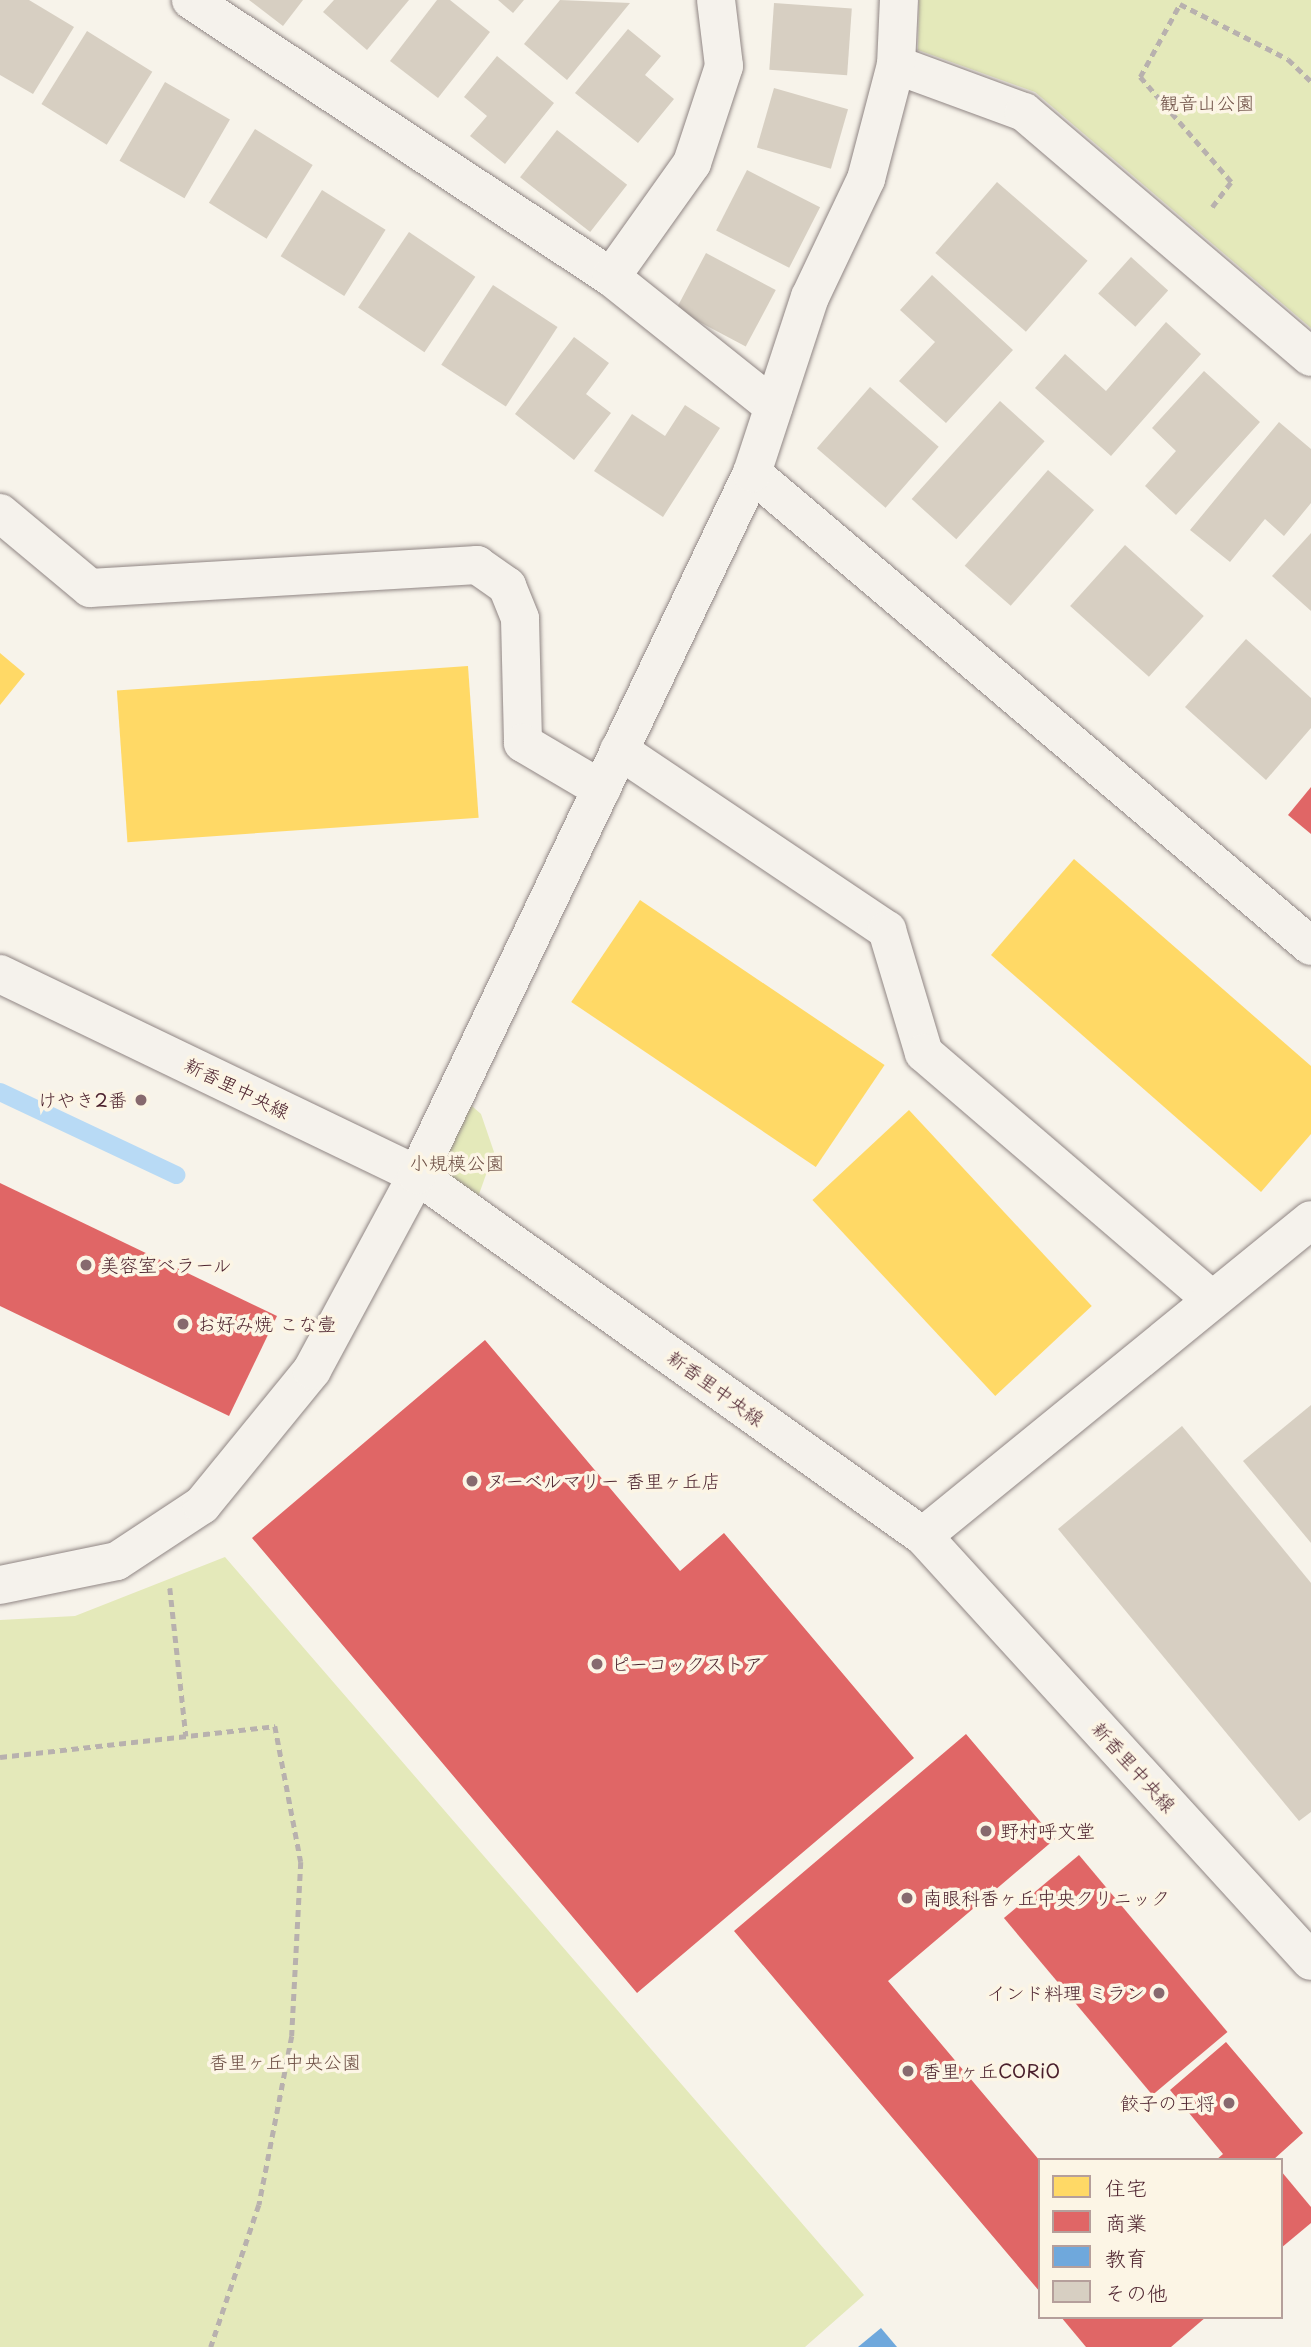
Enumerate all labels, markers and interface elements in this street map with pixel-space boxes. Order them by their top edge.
park label: 観音山公園 [1160,92,1254,114]
street label: 新香里中央線 [181,1053,293,1123]
place label: けやき2番 [38,1089,127,1111]
marker: けやき2番 [133,1092,149,1108]
park label: 小規模公園 [410,1152,504,1174]
place label: 美容室べラール [100,1254,233,1276]
marker: 美容室べラール [78,1257,94,1273]
place label: お好み焼 こな壹 [197,1313,336,1335]
marker: お好み焼 こな壹 [175,1316,191,1332]
street label: 新香里中央線 [663,1345,769,1431]
place label: ヌーベルマリー 香里ヶ丘店 [486,1470,720,1492]
marker: ヌーベルマリー 香里ヶ丘店 [464,1473,480,1489]
place label: ピーコックストア [611,1653,762,1675]
marker: ピーコックストア [589,1656,605,1672]
street label: 新香里中央線 [1087,1717,1181,1817]
place label: 野村呼文堂 [1000,1820,1095,1842]
marker: 野村呼文堂 [978,1823,994,1839]
place label: 南眼科香ヶ丘中央クリニック [923,1887,1170,1909]
marker: 南眼科香ヶ丘中央クリニック [897,1888,917,1908]
place label: インド料理 ミラン [987,1982,1145,2004]
marker: インド料理 ミラン [1151,1985,1167,2001]
park label: 香里ヶ丘中央公園 [209,2051,361,2073]
place label: 香里ヶ丘CORiO [922,2060,1060,2082]
marker: 香里ヶ丘CORiO [900,2063,916,2079]
place label: 餃子の王将 [1120,2092,1215,2114]
marker: 餃子の王将 [1221,2095,1237,2111]
legend [1038,2158,1283,2319]
text: 住宅 [1105,2171,1147,2203]
text: 商業 [1105,2206,1147,2238]
text: 教育 [1105,2241,1147,2273]
text: その他 [1105,2276,1168,2308]

